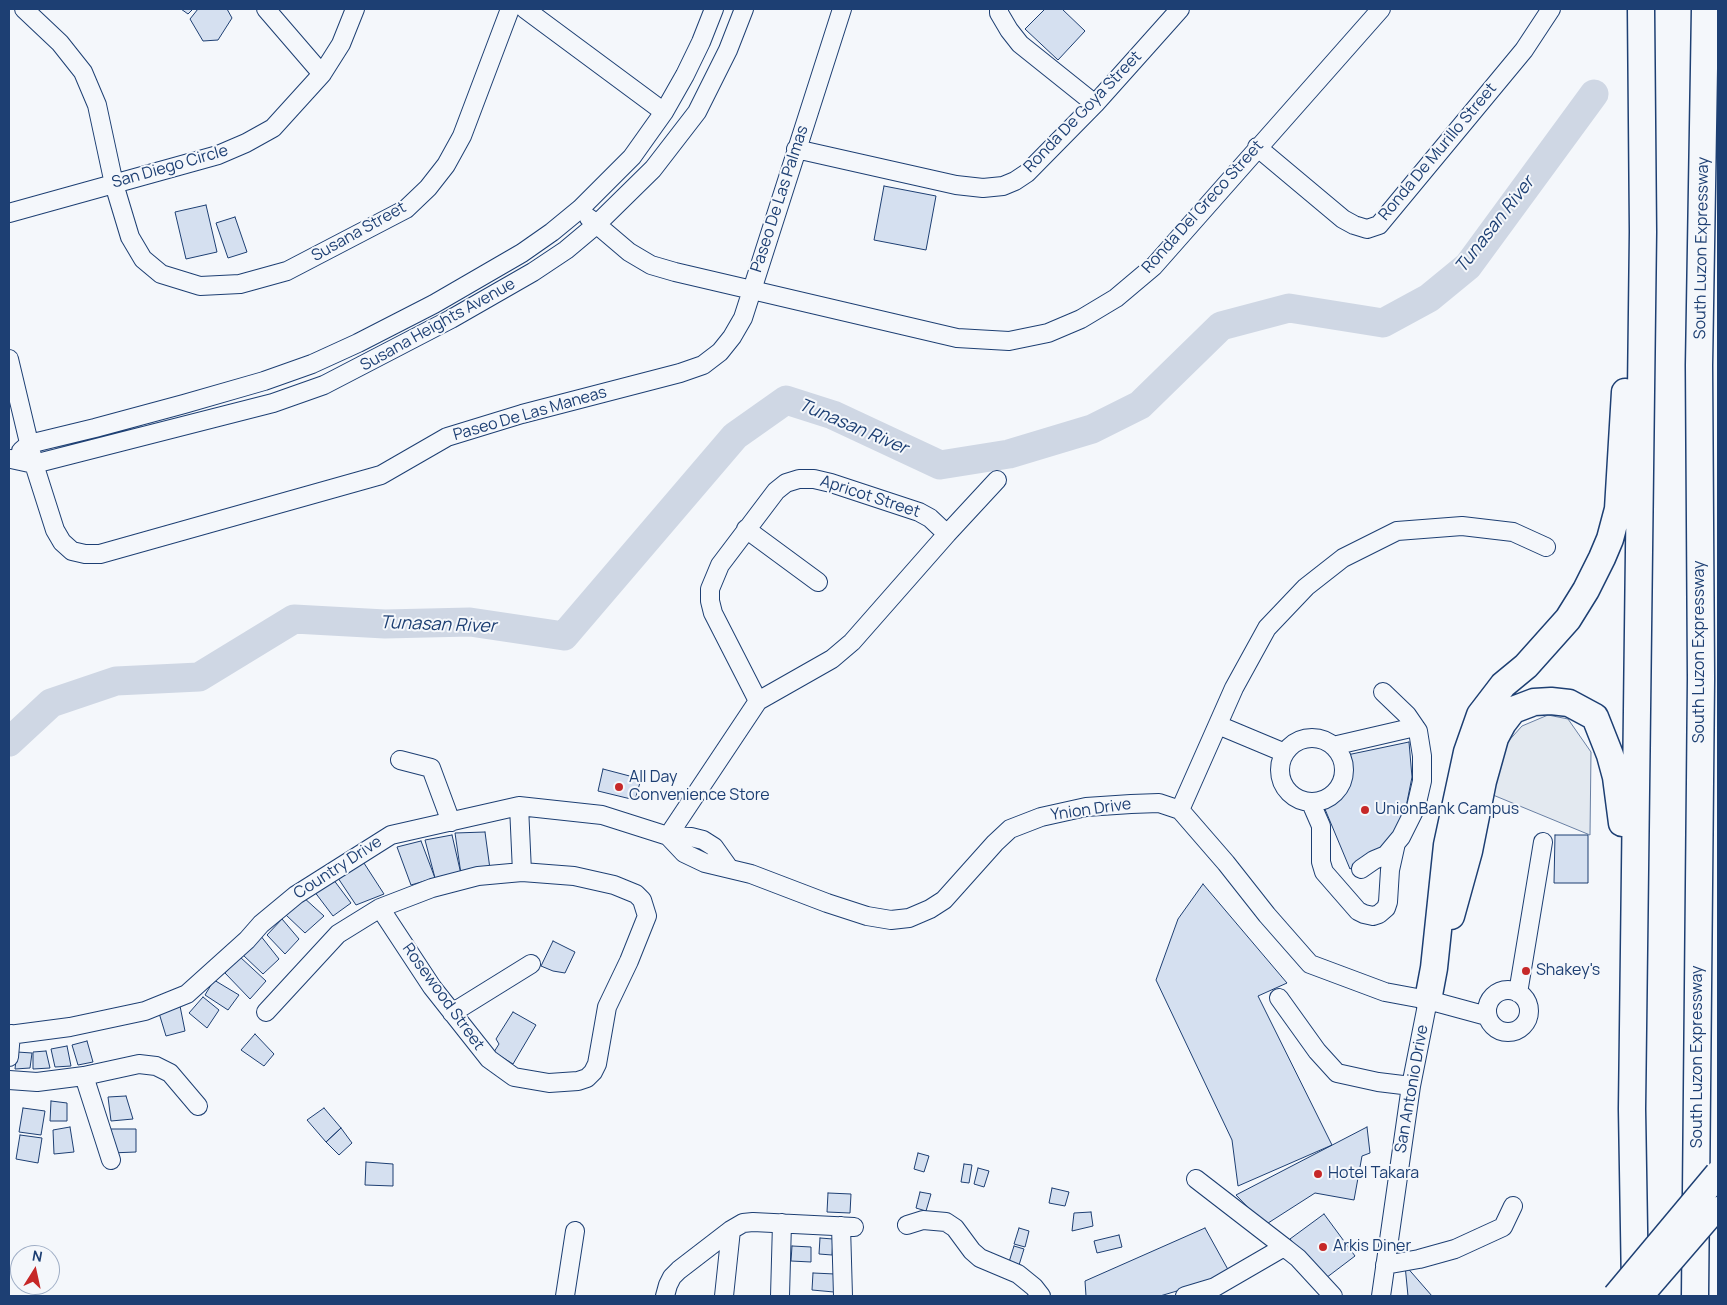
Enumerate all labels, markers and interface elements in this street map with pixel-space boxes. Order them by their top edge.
street label: Ronda De Goya Street [1020,47,1146,177]
street label: Ronda De Murillo Street [1375,79,1501,225]
street label: Paseo De Las Palmas [747,123,813,275]
street label: Ronda Del Greco Street [1138,137,1268,277]
street label: San Diego Circle [110,141,230,193]
street label: South Luzon Expressway [1691,156,1713,340]
water label: Tunasan River [1451,173,1539,277]
street label: Susana Street [308,198,410,266]
street label: Susana Heights Avenue [357,274,519,376]
street label: Paseo De Las Maneas [451,383,609,445]
water label: Tunasan River [795,394,911,460]
street label: Apricot Street [818,472,922,522]
street label: South Luzon Expressway [1690,561,1710,743]
water label: Tunasan River [380,612,496,638]
place label: All Day Convenience Store [629,768,770,806]
marker: All Day Convenience Store [613,781,625,793]
street label: Ynion Drive [1050,795,1132,825]
place label: UnionBank Campus [1375,800,1519,820]
marker: UnionBank Campus [1359,804,1371,816]
street label: Country Drive [290,832,386,904]
street label: Rosewood Street [398,940,488,1054]
place label: Shakey's [1536,961,1600,981]
marker: Shakey's [1520,965,1532,977]
street label: South Luzon Expressway [1688,966,1708,1148]
street label: San Antonio Drive [1391,1023,1433,1155]
place label: Hotel Takara [1328,1164,1419,1184]
marker: Hotel Takara [1312,1168,1324,1180]
place label: Arkis Diner [1333,1237,1411,1257]
marker: Arkis Diner [1317,1241,1329,1253]
north arrow [10,1245,60,1295]
text: N [31,1245,44,1266]

